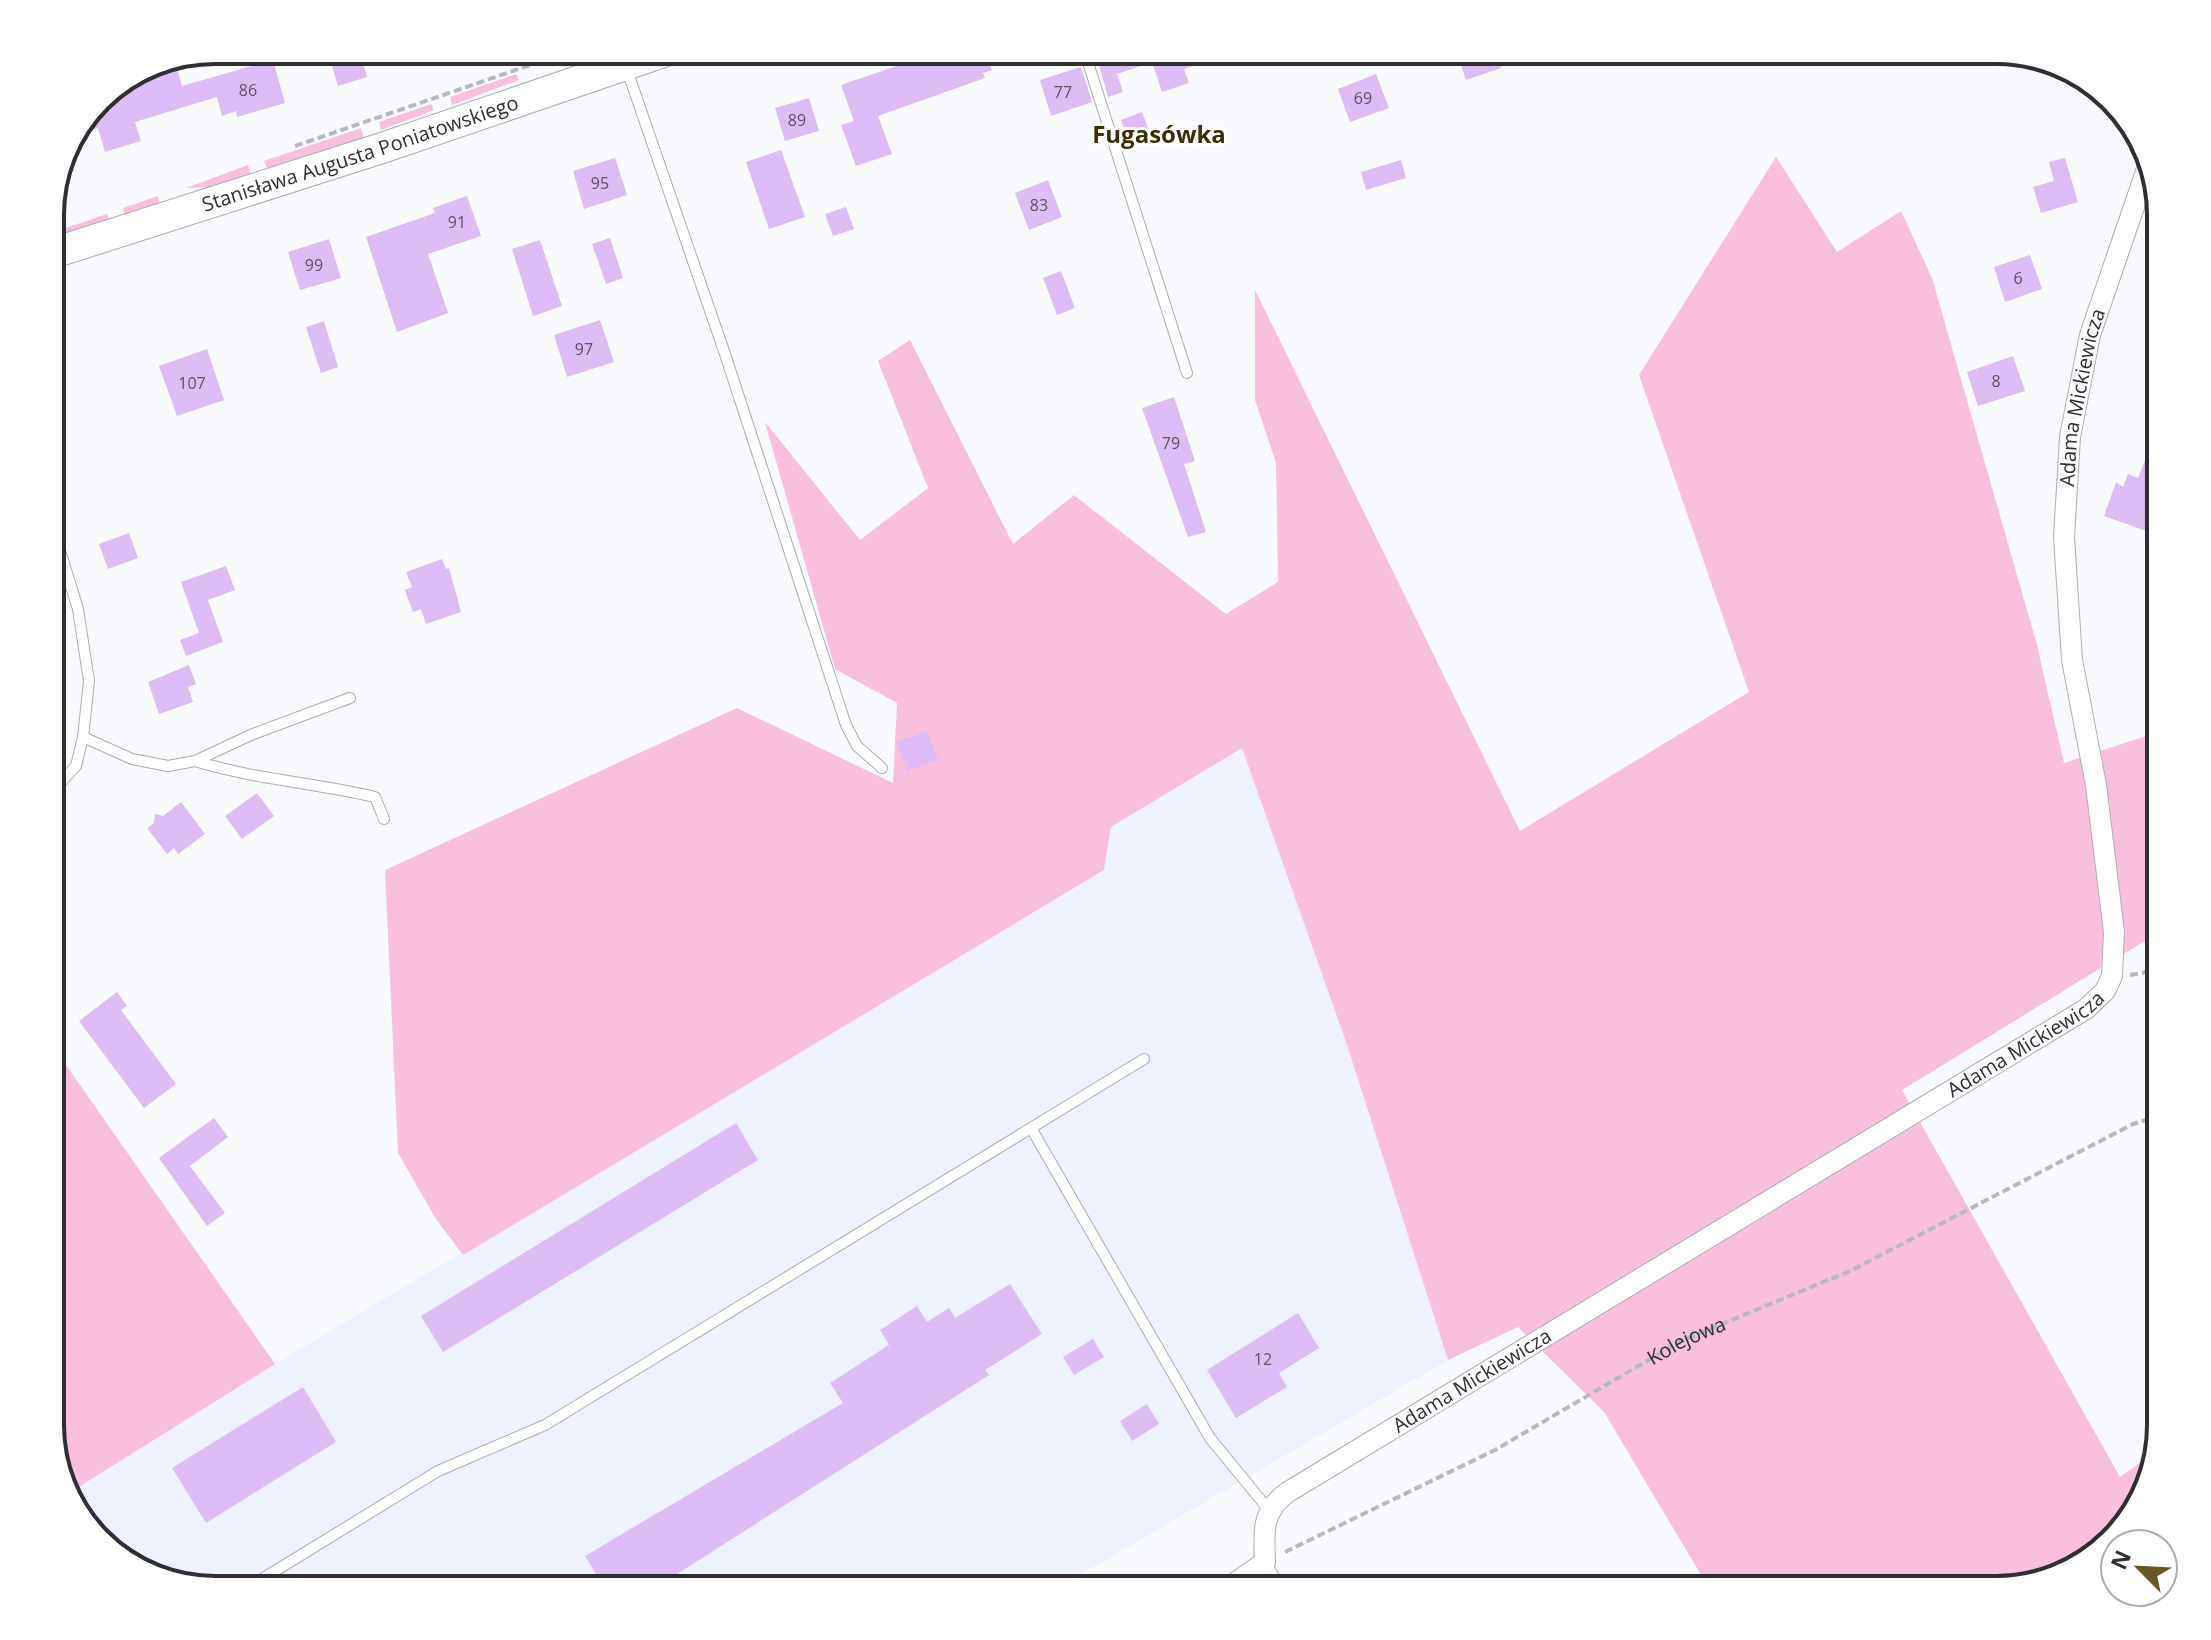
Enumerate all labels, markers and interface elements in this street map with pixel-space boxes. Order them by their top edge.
house number: 86 [239,79,257,101]
house number: 77 [1054,81,1072,103]
house number: 69 [1354,87,1372,109]
street label: Stanisława Augusta Poniatowskiego [198,88,522,218]
house number: 89 [788,109,806,131]
district label: Fugasówka [1092,117,1226,150]
house number: 95 [591,172,609,194]
house number: 83 [1030,194,1048,216]
house number: 91 [448,211,466,233]
house number: 99 [305,254,323,276]
house number: 6 [2013,267,2023,289]
street label: Adama Mickiewicza [2053,305,2111,487]
house number: 97 [575,338,593,360]
house number: 8 [1991,370,2001,392]
house number: 107 [178,372,206,394]
house number: 79 [1162,432,1180,454]
street label: Adama Mickiewicza [1942,985,2110,1103]
street label: Kolejowa [1642,1310,1729,1371]
street label: Adama Mickiewicza [1387,1322,1556,1439]
house number: 12 [1254,1348,1272,1370]
north arrow [2099,1528,2179,1608]
text: N [2102,1545,2137,1574]

